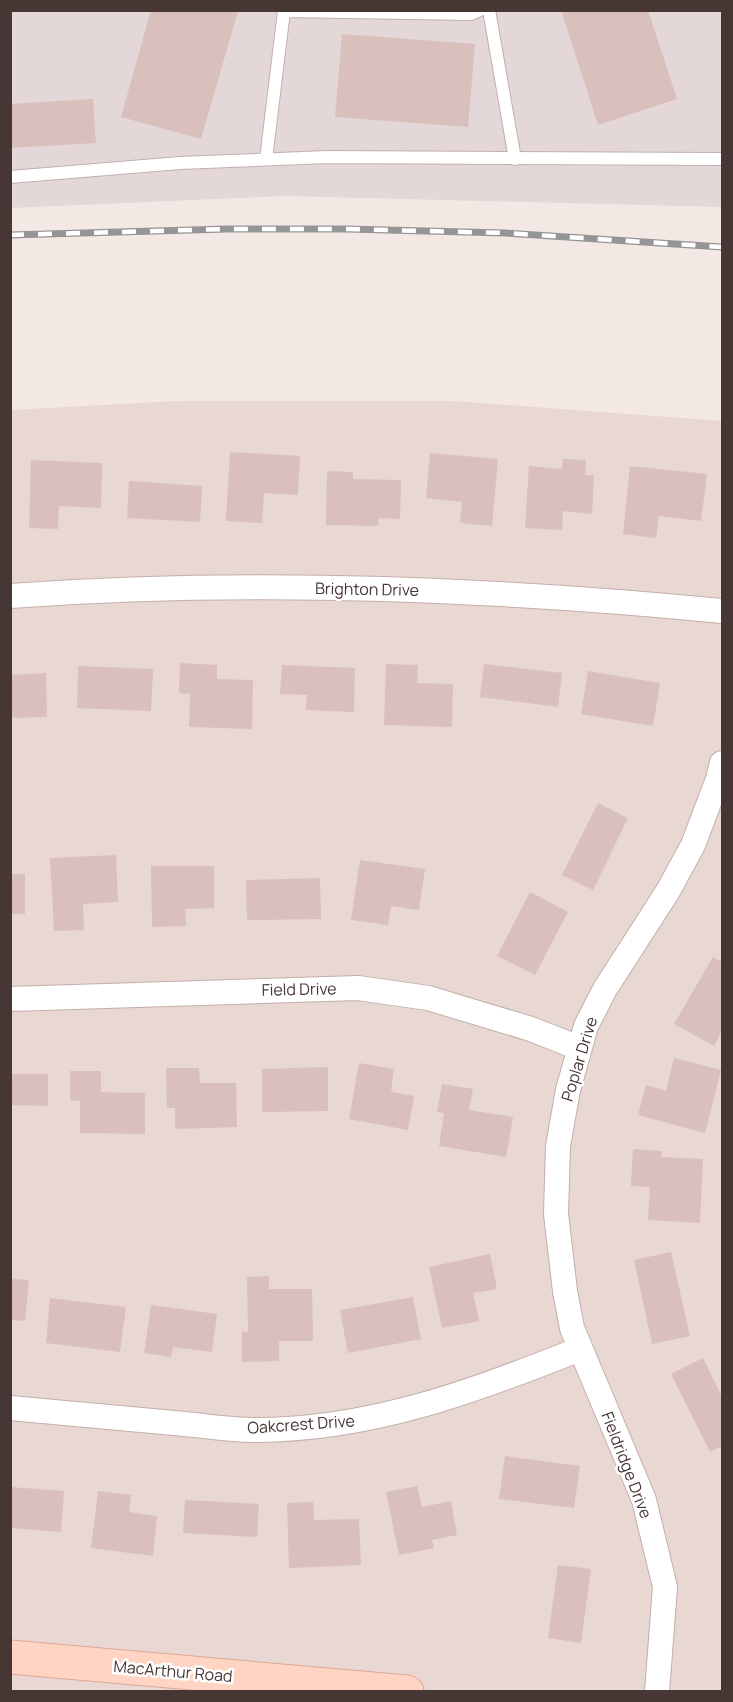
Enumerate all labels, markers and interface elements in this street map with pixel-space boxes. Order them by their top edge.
street label: Brighton Drive [315,577,419,601]
street label: Field Drive [261,977,337,1001]
street label: Poplar Drive [556,1014,602,1104]
street label: Fieldridge Drive [597,1408,657,1522]
street label: Oakcrest Drive [247,1409,355,1439]
street label: MacArthur Road [113,1655,233,1687]

